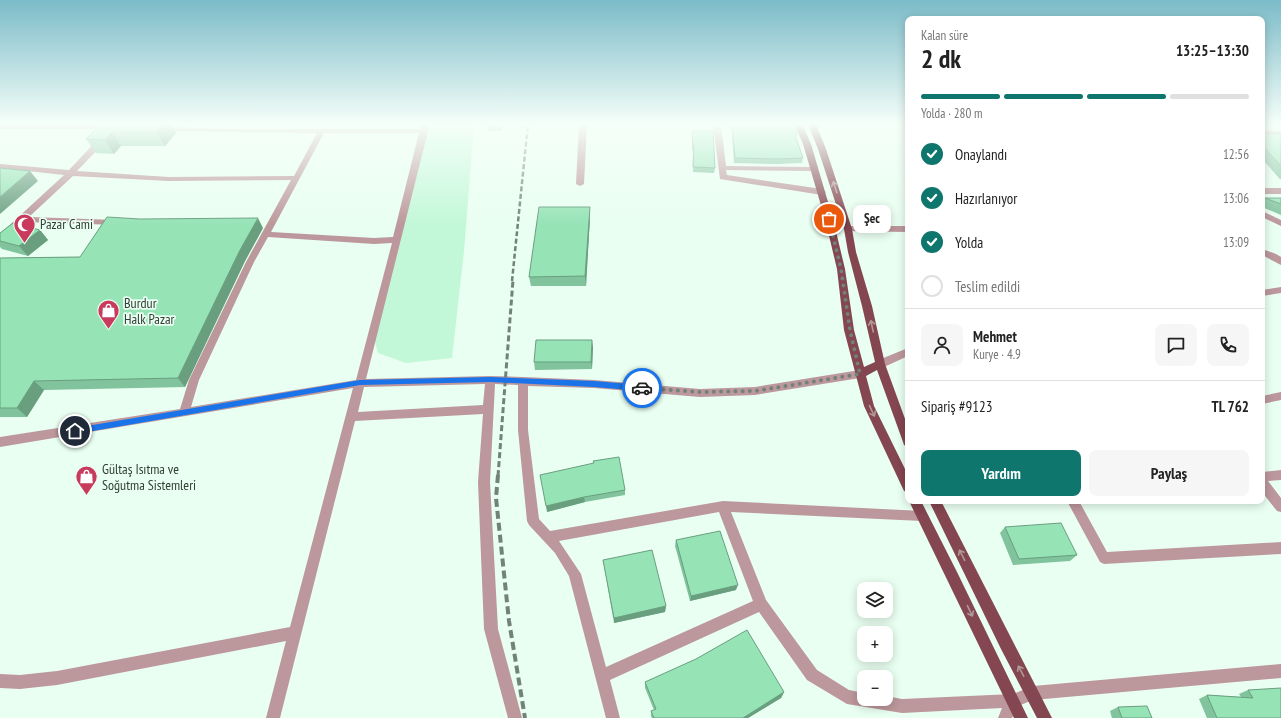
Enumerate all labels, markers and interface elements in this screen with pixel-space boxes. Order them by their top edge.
text: Kalan süre [921,27,968,44]
text: 13:25–13:30 [1176,41,1249,60]
text: 2 dk [921,42,961,75]
text: Yolda · 280 m [921,105,983,122]
icon: check [921,143,943,165]
text: Onaylandı [955,145,1007,164]
text: 12:56 [1223,146,1249,163]
one-way arrow [831,181,838,194]
icon: check [921,187,943,209]
text: Hazırlanıyor [955,189,1017,208]
text: 13:06 [1223,190,1249,207]
pin [812,202,846,236]
callout: Şec [853,205,891,233]
icon: bag [818,208,840,230]
text: Şec [864,210,880,227]
mosque icon: Pazar Cami [12,211,38,244]
place label: Pazar Cami [40,215,93,233]
icon: check [921,231,943,253]
text: Yolda [955,233,983,252]
text: 13:09 [1223,234,1249,251]
text: Teslim edildi [955,277,1020,296]
place label: Burdur Halk Pazar [124,294,175,328]
shop icon: Burdur Halk Pazar [95,298,121,331]
one-way arrow [867,320,875,333]
button: person [921,324,963,366]
button: chat [1155,324,1197,366]
button: phone [1207,324,1249,366]
text: Mehmet [973,327,1017,346]
text: Kurye · 4.9 [973,346,1021,363]
courier [622,368,662,408]
icon: car [631,377,653,399]
text: Sipariş #9123 [921,397,993,416]
text: TL 762 [1212,397,1249,416]
one-way arrow [869,405,876,417]
pin [58,414,92,448]
icon: home [64,420,86,442]
button: Yardım [921,450,1081,496]
button: Paylaş [1089,450,1249,496]
place label: Gültaş Isıtma ve Soğutma Sistemleri [102,460,196,494]
shop icon: Gültaş Isıtma ve Soğutma Sistemleri [74,464,100,497]
one-way arrow [958,550,965,562]
map controls [857,582,893,706]
button: layers [857,582,893,618]
one-way arrow [967,605,974,617]
button: + [857,626,893,662]
one-way arrow [1016,665,1024,677]
button: − [857,670,893,706]

